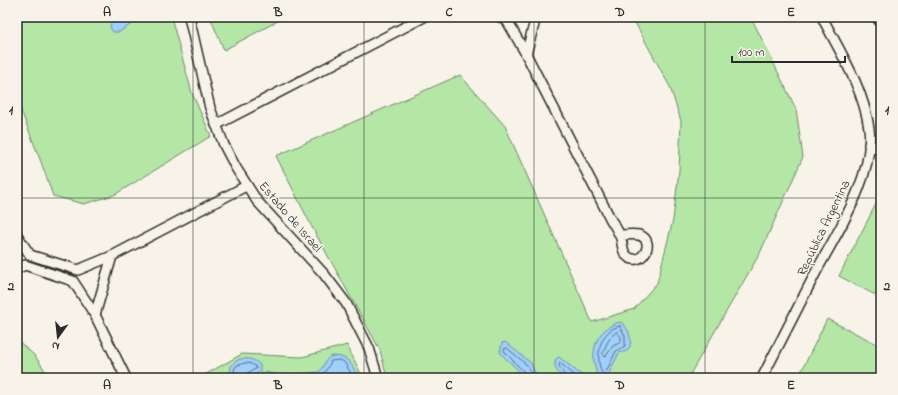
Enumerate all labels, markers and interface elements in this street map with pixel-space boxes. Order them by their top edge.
text: A [103,3,111,22]
text: B [273,3,283,22]
text: C [445,3,453,22]
text: D [614,3,625,22]
text: E [787,3,795,22]
scale bar [732,38,845,64]
text: 100 m [738,44,765,62]
text: 1 [9,101,14,120]
text: 1 [885,101,890,120]
street label: Estado de Israel [254,177,326,257]
street label: República Argentina [792,177,856,280]
text: 2 [7,277,15,296]
text: 2 [883,277,891,296]
north arrow [38,317,78,357]
text: N [50,337,61,354]
text: A [103,376,111,395]
text: B [273,376,283,395]
text: C [445,376,453,395]
text: D [614,376,625,395]
text: E [787,376,795,395]

